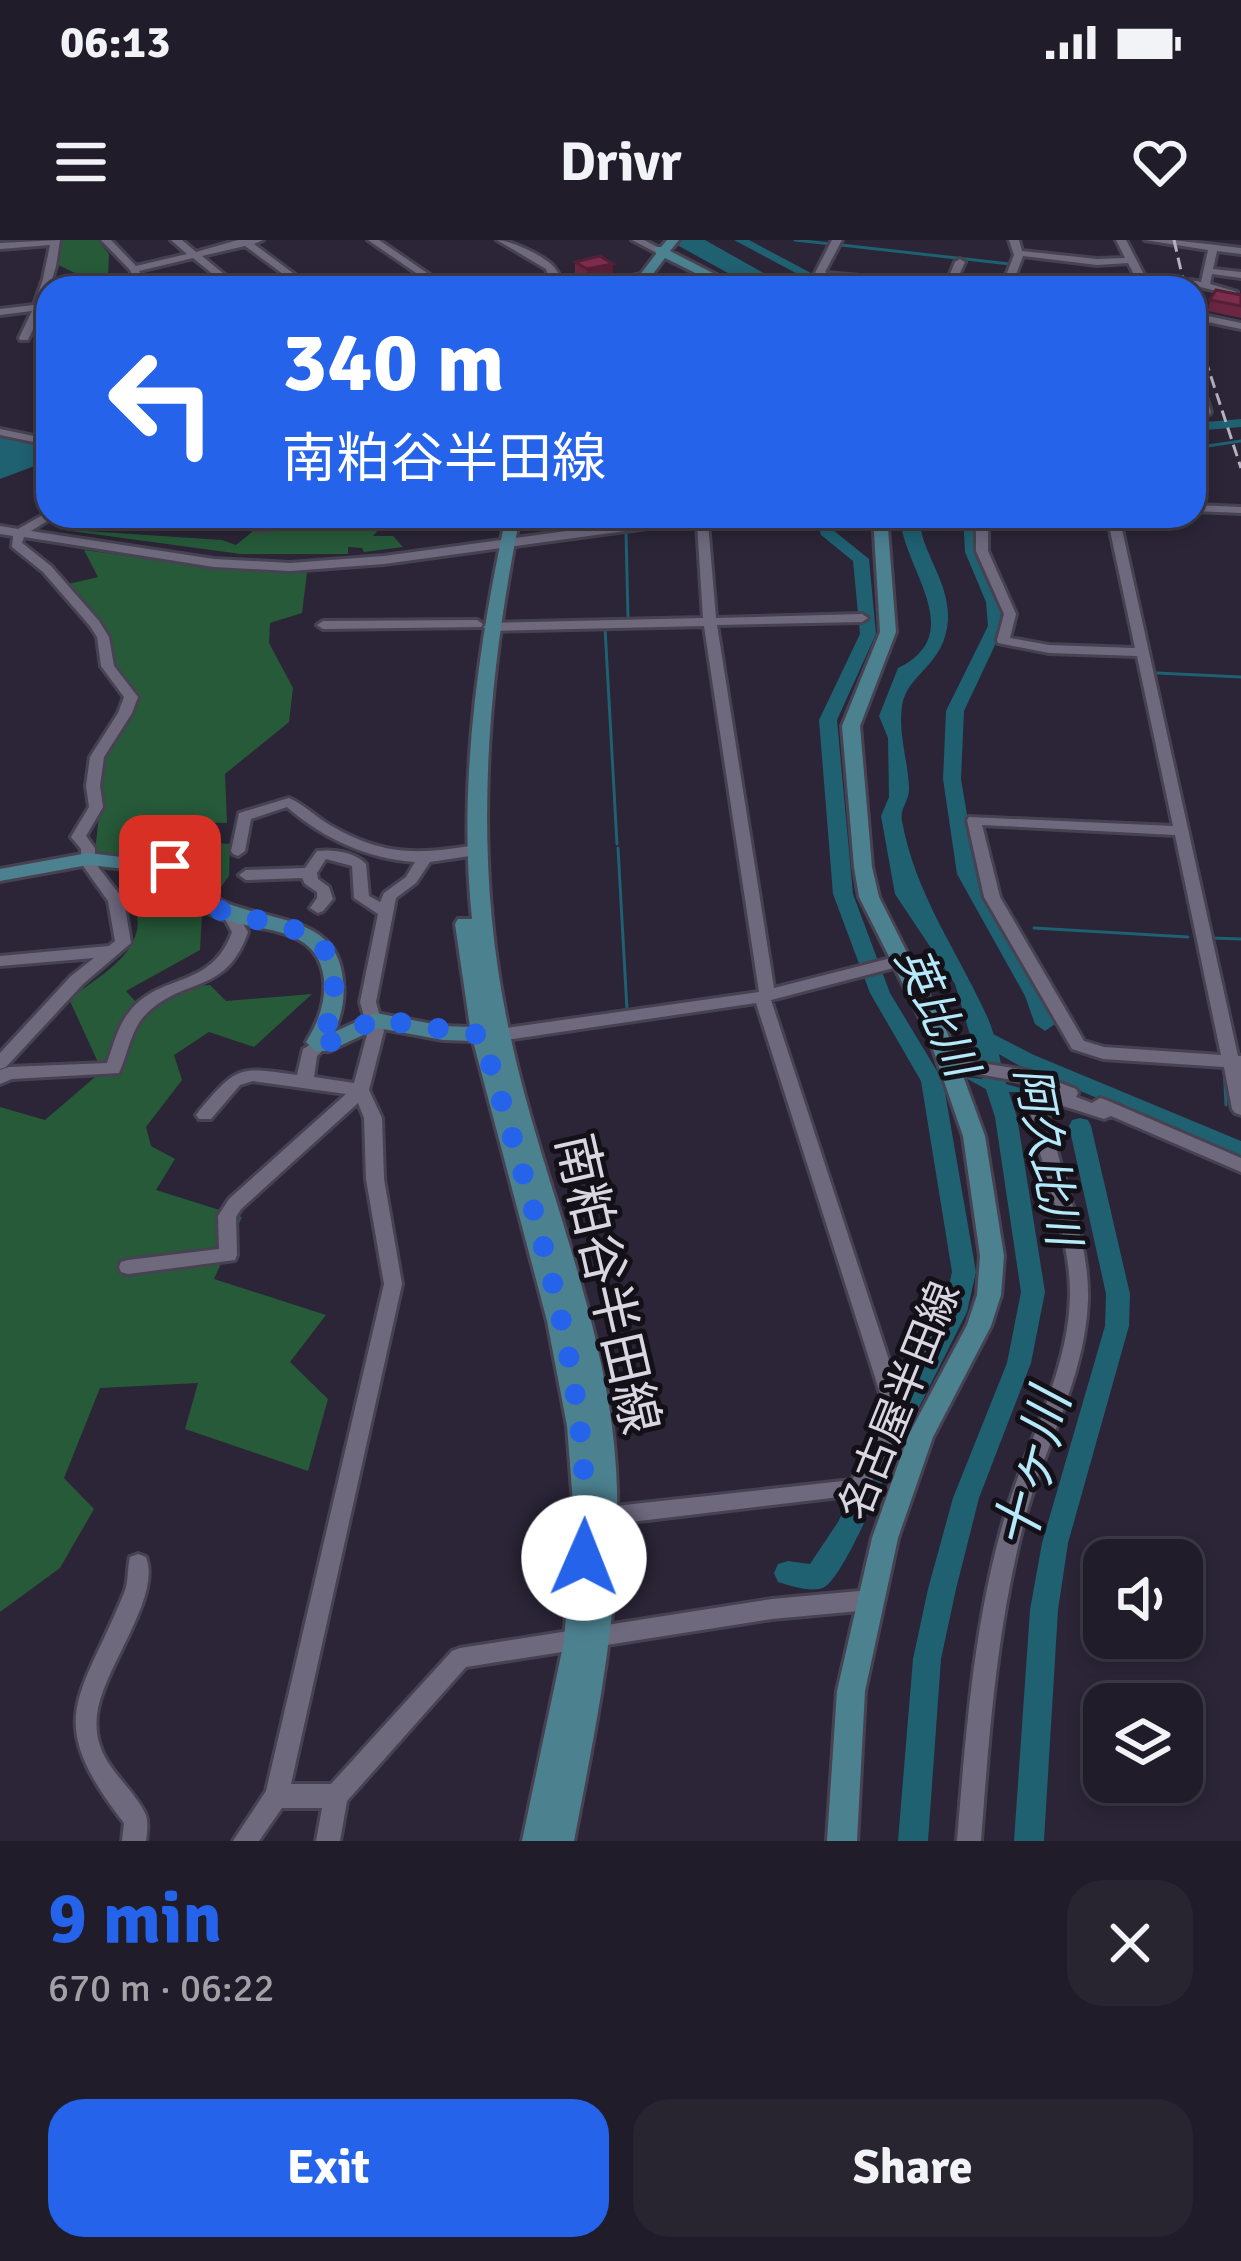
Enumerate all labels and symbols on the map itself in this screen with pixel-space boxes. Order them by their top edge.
pin [119,815,221,917]
water label: 英比川 [883,939,990,1088]
water label: 阿久比川 [1003,1062,1092,1254]
street label: 南粕谷半田線 [542,1128,672,1440]
street label: 名古屋半田線 [829,1275,971,1527]
water label: 十ヶ川 [981,1378,1086,1557]
position arrow [521,1495,647,1621]

